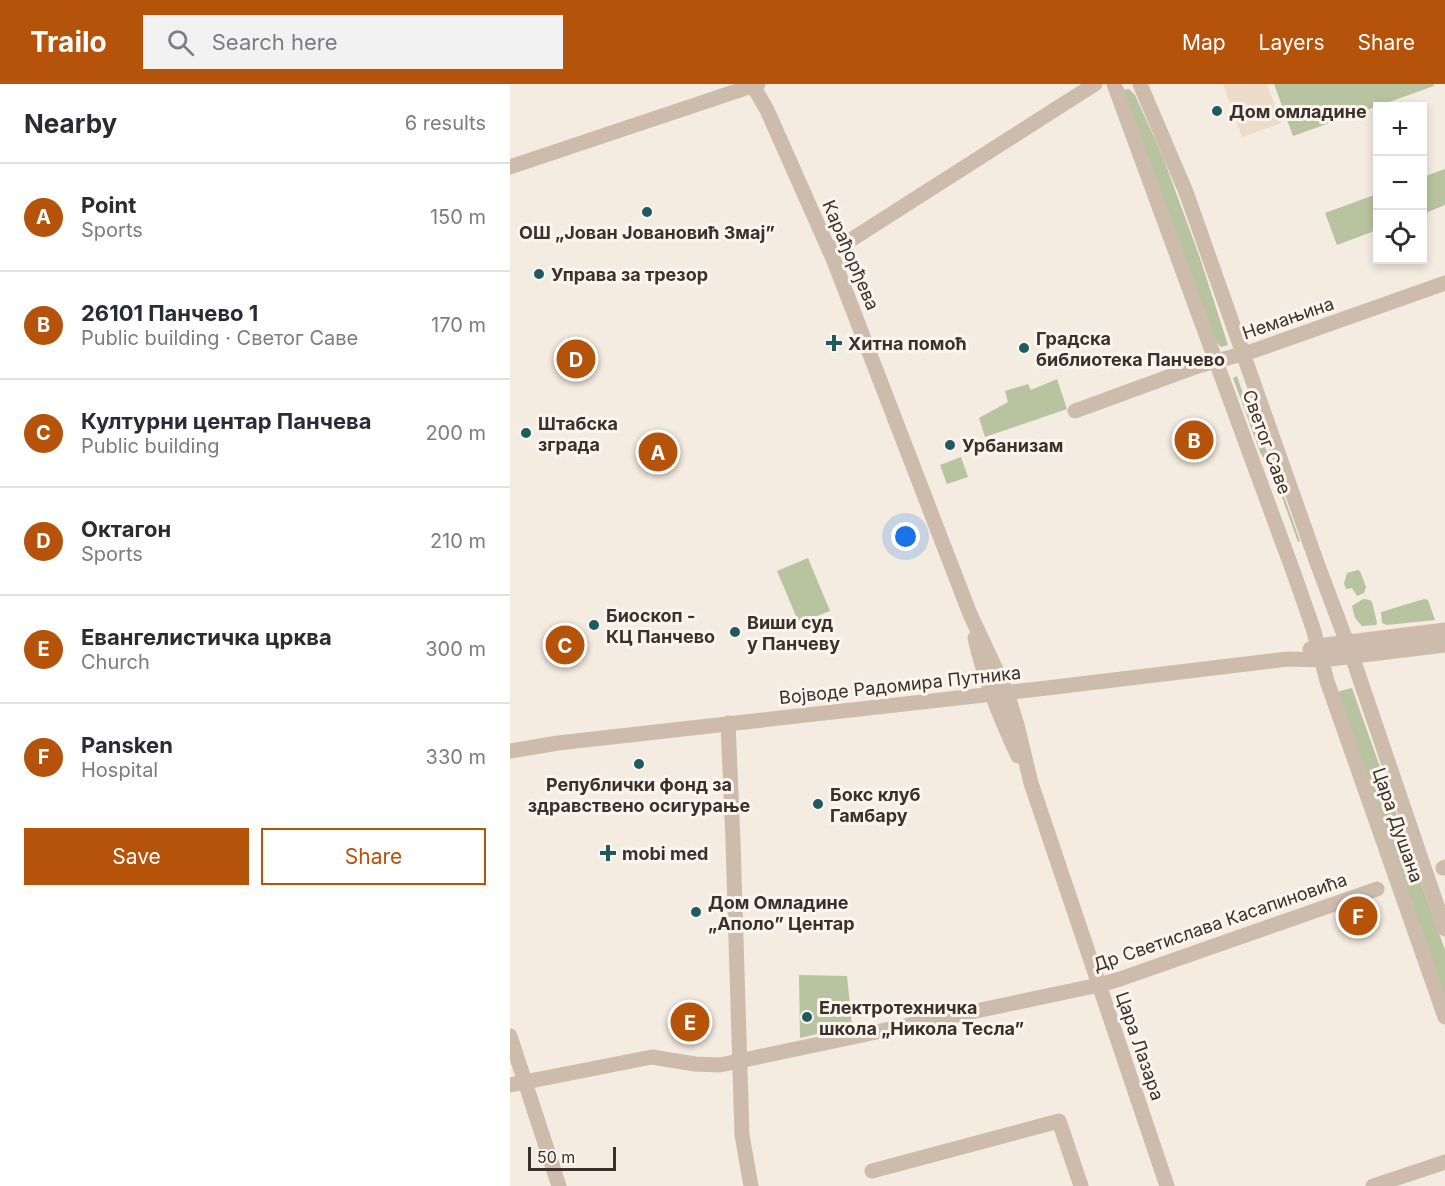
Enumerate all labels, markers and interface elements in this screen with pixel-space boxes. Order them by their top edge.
search box [143,15,563,69]
text: Trailo [30,25,107,59]
icon: search [164,26,197,59]
text: Search here [212,29,338,55]
text: Map [1182,30,1226,55]
text: Layers [1259,30,1325,55]
text: Share [1358,30,1415,55]
place label: Дом омладине [1229,101,1367,122]
map controls [1373,102,1427,264]
button: + [1373,102,1427,156]
marker: Дом омладине [1210,104,1224,118]
text: Nearby [24,108,117,139]
text: 6 results [405,111,486,135]
button: − [1373,156,1427,210]
text: Point [81,192,136,218]
street label: Карађорђева [818,197,884,313]
text: A [36,205,51,229]
text: 150 m [430,205,486,229]
marker: ОШ „Јован Јовановић Змај” [640,205,654,219]
button: locate [1373,210,1427,264]
text: Sports [81,218,143,242]
place label: ОШ „Јован Јовановић Змај” [519,222,775,243]
place label: Управа за трезор [551,264,708,285]
marker: Управа за трезор [532,267,546,281]
street label: Немањина [1239,293,1337,343]
text: 26101 Панчево 1 [81,300,258,326]
text: B [37,313,50,337]
text: 170 m [431,313,486,337]
text: Public building · Светог Саве [81,326,358,350]
place label: Градска библиотека Панчево [1036,328,1225,370]
place label: Хитна помоћ [848,333,967,354]
marker: Хитна помоћ [825,334,843,352]
pin: D [556,336,596,382]
marker: Градска библиотека Панчево [1017,341,1031,355]
street label: Светог Саве [1238,387,1296,497]
text: Културни центар Панчева [81,408,372,434]
place label: Штабска зграда [538,413,618,455]
pin: B [1174,418,1214,462]
text: C [36,421,51,445]
text: 200 m [425,421,486,445]
marker: Штабска зграда [519,426,533,440]
pin: A [638,430,678,475]
text: Public building [81,434,220,458]
place label: Урбанизам [962,435,1063,456]
marker: Урбанизам [943,438,957,452]
text: Октагон [81,516,171,542]
your location [891,522,920,551]
text: D [36,529,51,553]
text: 210 m [430,529,486,553]
text: Sports [81,542,143,566]
place label: Биоскоп - КЦ Панчево [606,605,715,647]
place label: Виши суд у Панчеву [747,612,840,654]
marker: Биоскоп - КЦ Панчево [587,618,601,632]
pin: C [546,622,584,668]
text: Евангелистичка црква [81,624,332,650]
marker: Виши суд у Панчеву [728,625,742,639]
text: E [37,637,50,661]
text: 300 m [425,637,486,661]
text: Church [81,650,150,674]
street label: Војводе Радомира Путника [778,662,1022,708]
text: Pansken [81,732,173,758]
text: F [38,745,49,769]
text: 330 m [426,745,486,769]
marker: Републички фонд за здравствено осигурање [632,757,646,771]
text: Hospital [81,758,158,782]
street label: Цара Душана [1369,765,1427,885]
place label: Републички фонд за здравствено осигурање [528,774,751,816]
place label: Бокс клуб Гамбару [830,784,921,826]
marker: Бокс клуб Гамбару [811,797,825,811]
button: Save [24,828,249,885]
button: Share [261,828,486,885]
place label: mobi med [622,843,708,864]
marker: mobi med [599,844,617,862]
street label: Др Светислава Касапиновића [1090,869,1350,975]
place label: Дом Омладине „Аполо” Центар [708,892,855,934]
pin: F [1338,894,1378,938]
marker: Дом Омладине „Аполо” Центар [689,905,703,919]
street label: Цара Лазара [1112,989,1168,1103]
place label: Електротехничка школа „Никола Тесла” [819,997,1024,1039]
pin: E [670,1000,710,1044]
marker: Електротехничка школа „Никола Тесла” [800,1010,814,1024]
scale bar [528,1144,616,1172]
text: 50 m [537,1147,575,1167]

